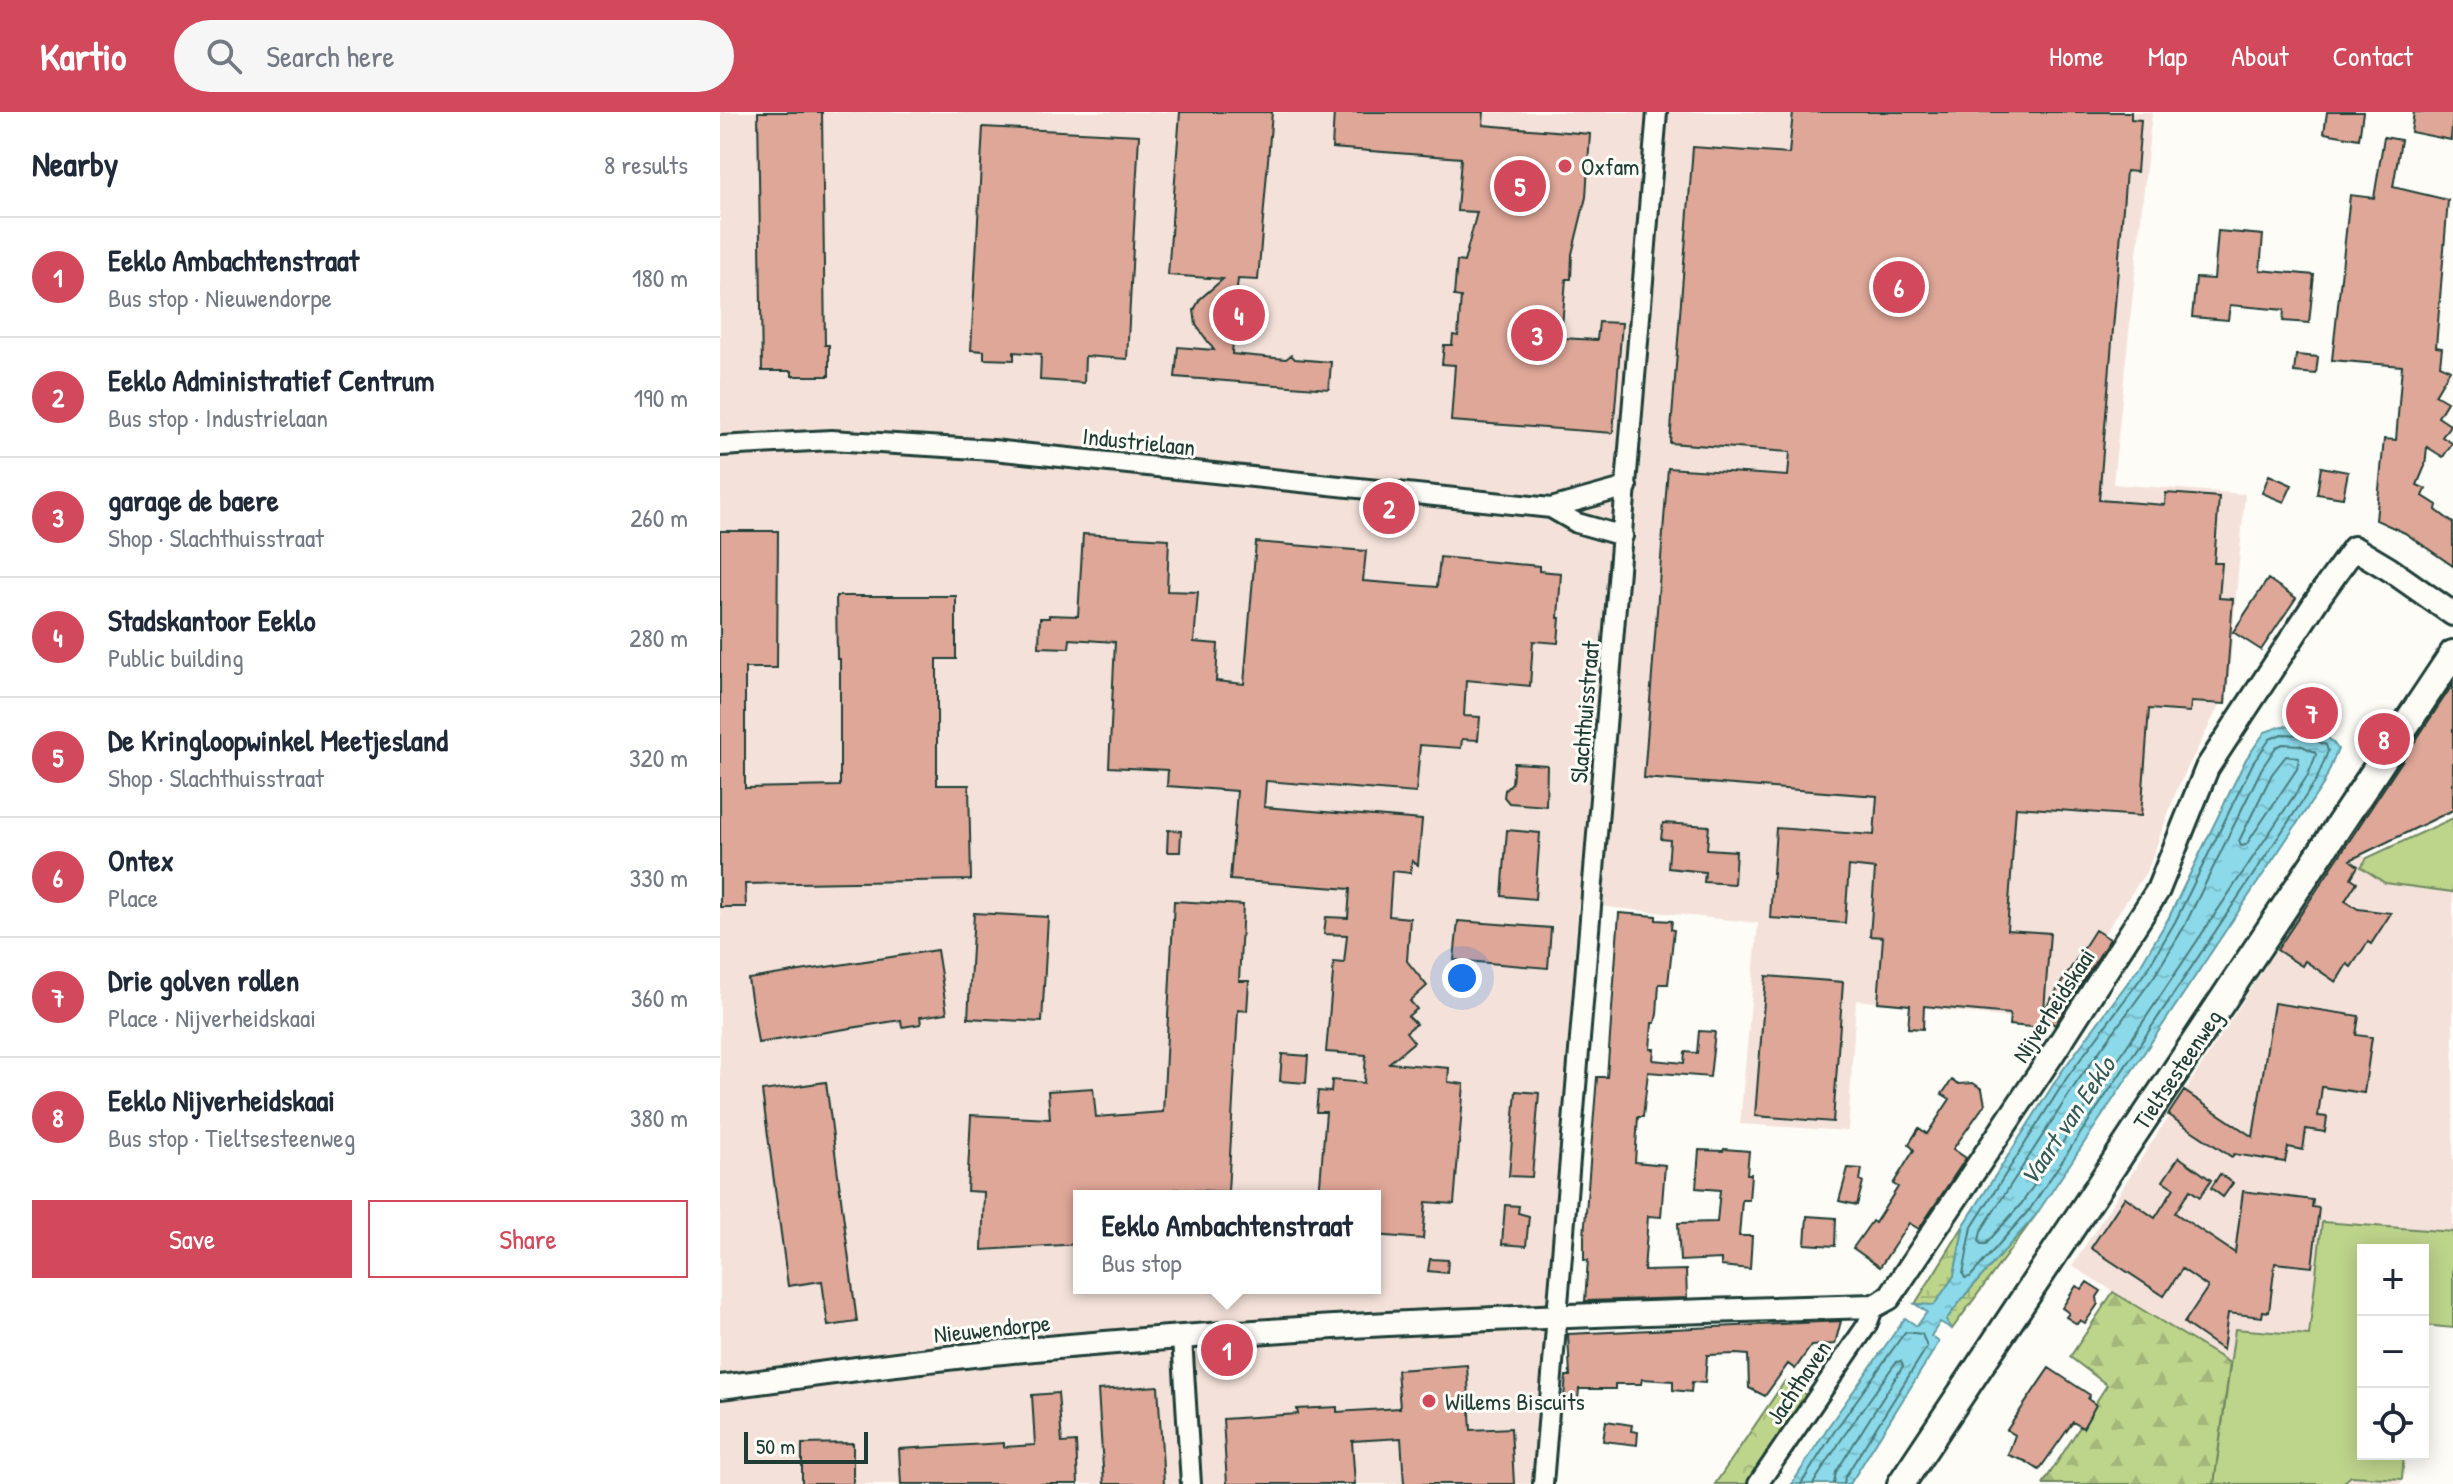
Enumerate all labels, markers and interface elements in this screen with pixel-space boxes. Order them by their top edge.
search box [174,20,734,92]
text: Kartio [40,30,126,82]
icon: search [202,34,246,78]
text: Search here [266,36,395,76]
text: Home [2049,37,2104,75]
text: Map [2148,37,2187,75]
text: About [2231,37,2289,75]
text: Contact [2333,37,2413,75]
text: Nearby [32,141,118,187]
text: 8 results [604,147,688,182]
place label: Oxfam [1581,150,1639,182]
pin: 5 [1494,156,1546,216]
marker: Oxfam [1556,157,1574,175]
text: Eeklo Ambachtenstraat [108,240,359,280]
pin: 6 [1873,257,1925,317]
text: 1 [53,260,63,295]
text: 180 m [632,260,688,295]
text: Bus stop · Nieuwendorpe [108,280,332,315]
pin: 4 [1213,285,1265,345]
pin: 3 [1511,305,1563,365]
text: Eeklo Administratief Centrum [108,360,434,400]
text: 2 [52,380,64,415]
text: 190 m [634,380,688,415]
text: Bus stop · Industrielaan [108,400,328,435]
street label: Industrielaan [1081,419,1197,463]
pin: 2 [1363,478,1415,538]
text: garage de baere [108,480,279,520]
text: 3 [52,500,64,535]
text: 260 m [630,500,688,535]
text: Shop · Slachthuisstraat [108,520,324,555]
text: Stadskantoor Eeklo [108,600,316,640]
text: 4 [53,620,63,655]
text: 280 m [629,620,688,655]
street label: Slachthuisstraat [1562,639,1606,784]
text: Public building [108,640,244,675]
pin: 7 [2286,683,2338,743]
pin: 8 [2358,709,2410,769]
text: De Kringloopwinkel Meetjesland [108,720,448,760]
text: 5 [53,740,64,775]
text: 320 m [629,740,688,775]
text: Shop · Slachthuisstraat [108,760,324,795]
text: Ontex [108,840,174,880]
text: 6 [53,860,63,895]
text: 330 m [629,860,688,895]
text: Place [108,880,158,915]
street label: Nijverheidskaai [2004,942,2102,1068]
your location [1442,958,1482,998]
text: Drie golven rollen [108,960,299,1000]
text: 7 [52,980,64,1015]
text: 360 m [631,980,688,1015]
text: Place · Nijverheidskaai [108,1000,316,1035]
street label: Tieltsesteenweg [2125,1003,2229,1135]
water label: Vaart van Eeklo [2011,1048,2124,1192]
text: Eeklo Nijverheidskaai [108,1080,335,1120]
text: 8 [52,1100,64,1135]
text: 380 m [630,1100,688,1135]
text: Bus stop · Tieltsesteenweg [108,1120,355,1155]
popup [1073,1190,1381,1294]
button: Save [32,1200,352,1278]
button: Share [368,1200,688,1278]
text: Eeklo Ambachtenstraat [1101,1205,1353,1245]
map controls [2357,1244,2429,1460]
button: + [2357,1244,2429,1316]
text: Bus stop [1101,1245,1182,1280]
street label: Nieuwendorpe [932,1306,1052,1350]
button: − [2357,1316,2429,1388]
pin: 1 [1201,1320,1253,1380]
street label: Jachthaven [1758,1333,1838,1431]
place label: Willems Biscuits [1445,1385,1585,1417]
button: locate [2357,1388,2429,1460]
marker: Willems Biscuits [1420,1392,1438,1410]
scale bar [744,1428,868,1464]
text: 50 m [756,1431,795,1461]

